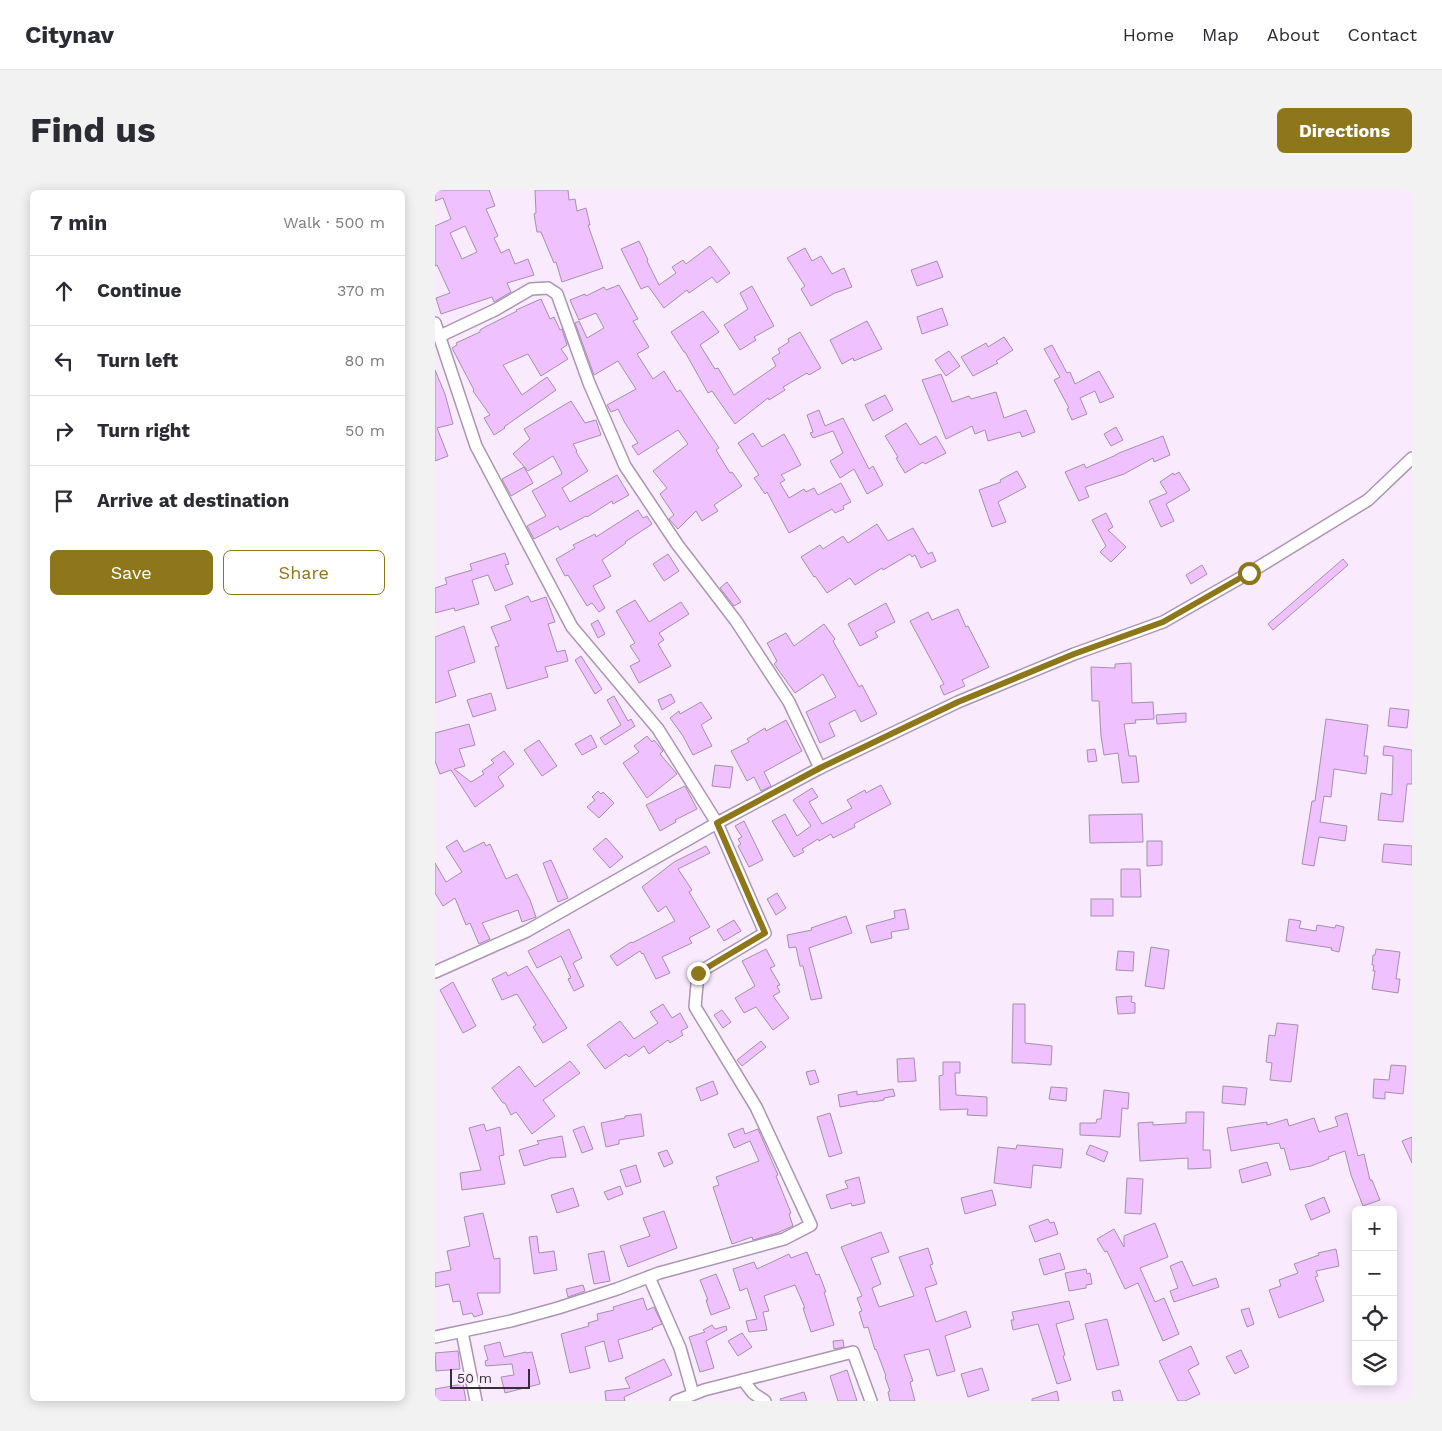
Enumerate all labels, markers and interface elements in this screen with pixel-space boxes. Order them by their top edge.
text: Citynav [25,21,114,49]
text: Home [1123,24,1174,45]
text: Map [1202,24,1239,45]
text: About [1267,24,1319,45]
text: Contact [1347,24,1417,45]
button: Directions [1277,108,1412,153]
text: Find us [30,109,156,151]
text: 7 min [50,210,107,235]
text: Walk · 500 m [283,213,385,232]
icon: ahead [50,277,78,305]
text: Continue [97,279,181,302]
text: 370 m [337,281,385,300]
icon: left [50,347,78,375]
text: Turn left [97,349,178,372]
text: 80 m [344,351,385,370]
icon: right [50,417,78,445]
text: Turn right [97,419,190,442]
text: 50 m [345,421,385,440]
icon: arrive [50,487,78,515]
text: Arrive at destination [97,489,289,512]
button: Save [50,550,213,595]
button: Share [223,550,385,595]
route start [1238,562,1261,585]
route end [687,962,710,985]
map controls [1352,1206,1397,1386]
button: + [1352,1206,1397,1251]
button: − [1352,1251,1397,1296]
button: locate [1352,1296,1397,1341]
button: layers [1352,1341,1397,1386]
scale bar [450,1366,530,1389]
text: 50 m [457,1370,492,1386]

